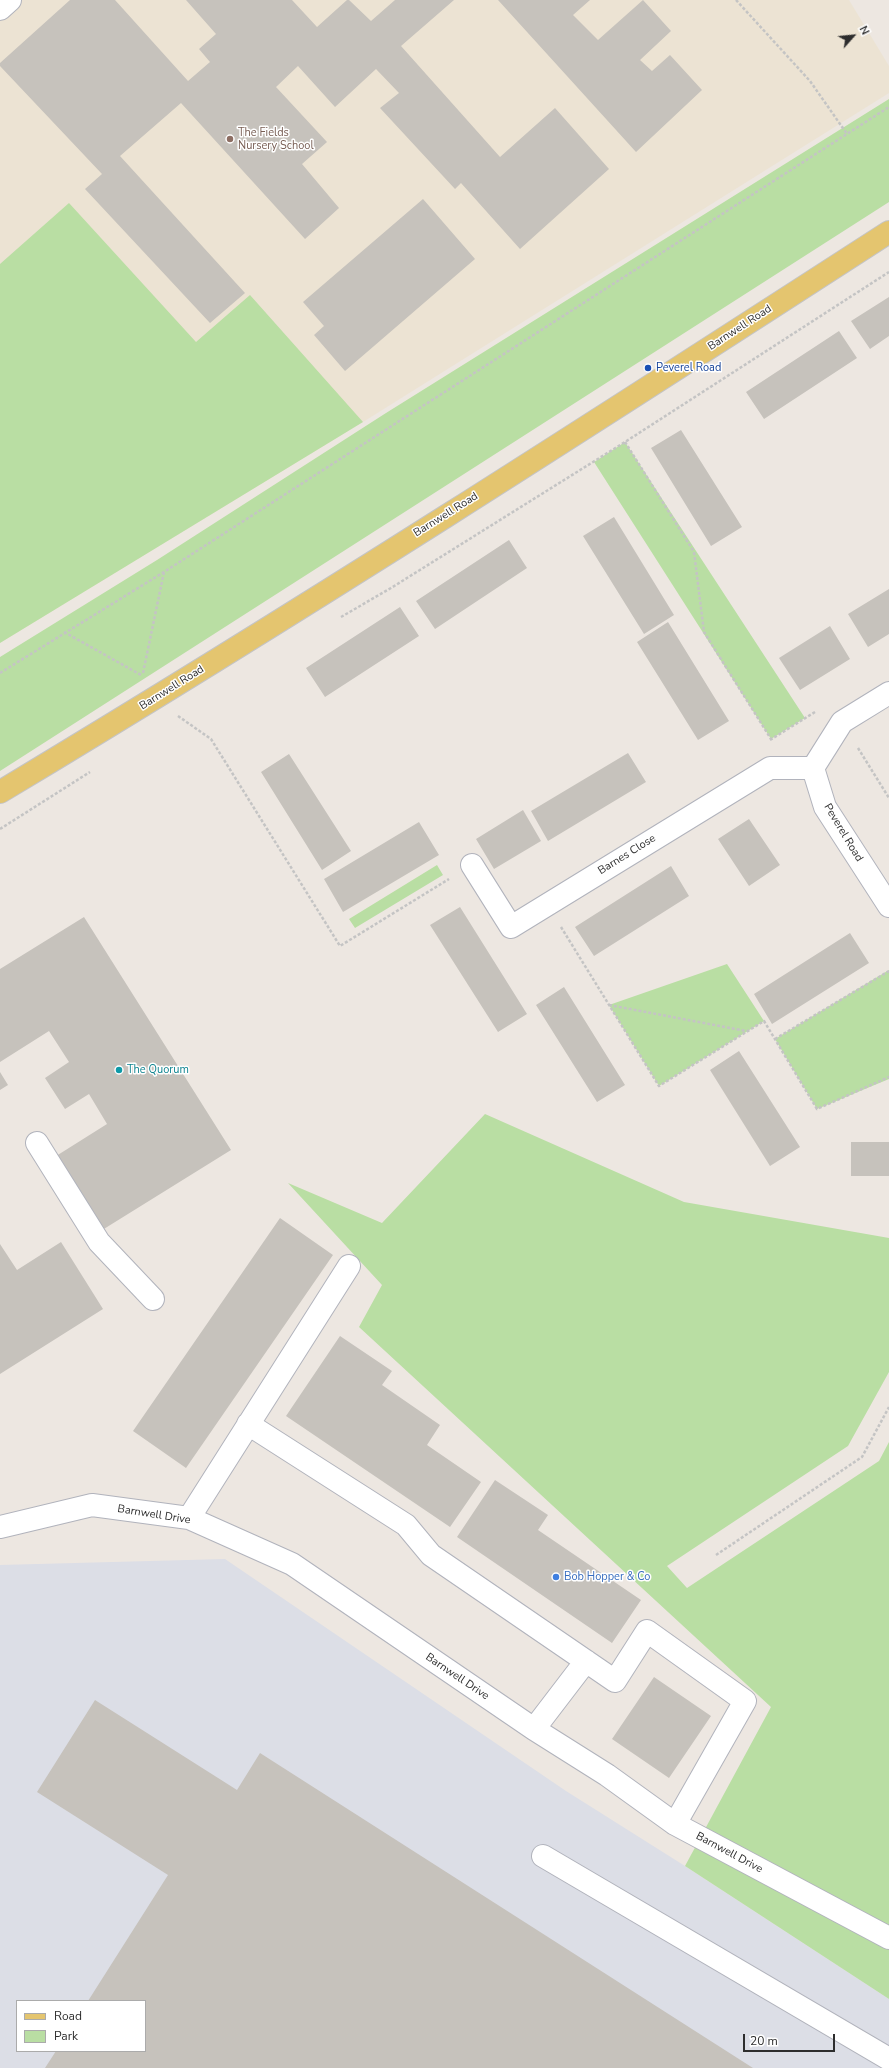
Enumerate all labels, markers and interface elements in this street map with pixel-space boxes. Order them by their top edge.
north arrow [833,16,873,56]
text: N [856,23,873,37]
place label: The Fields Nursery School [238,126,314,152]
marker: The Fields Nursery School [225,134,235,144]
street label: Barnwell Road [706,302,774,354]
place label: Peverel Road [656,361,721,375]
marker: Peverel Road [643,363,653,373]
street label: Barnwell Road [411,490,481,540]
street label: Barnwell Road [137,663,207,713]
street label: Peverel Road [821,802,865,864]
street label: Barnes Close [596,832,658,878]
place label: The Quorum [127,1063,189,1077]
marker: The Quorum [114,1065,124,1075]
street label: Barnwell Drive [116,1503,192,1527]
place label: Bob Hopper & Co [564,1570,650,1584]
marker: Bob Hopper & Co [551,1572,561,1582]
street label: Barnwell Drive [423,1651,491,1703]
street label: Barnwell Drive [693,1830,765,1876]
legend [16,2000,146,2052]
text: Road [54,2008,82,2024]
scale bar [745,2026,837,2052]
text: Park [54,2028,78,2044]
text: 20 m [750,2033,778,2049]

